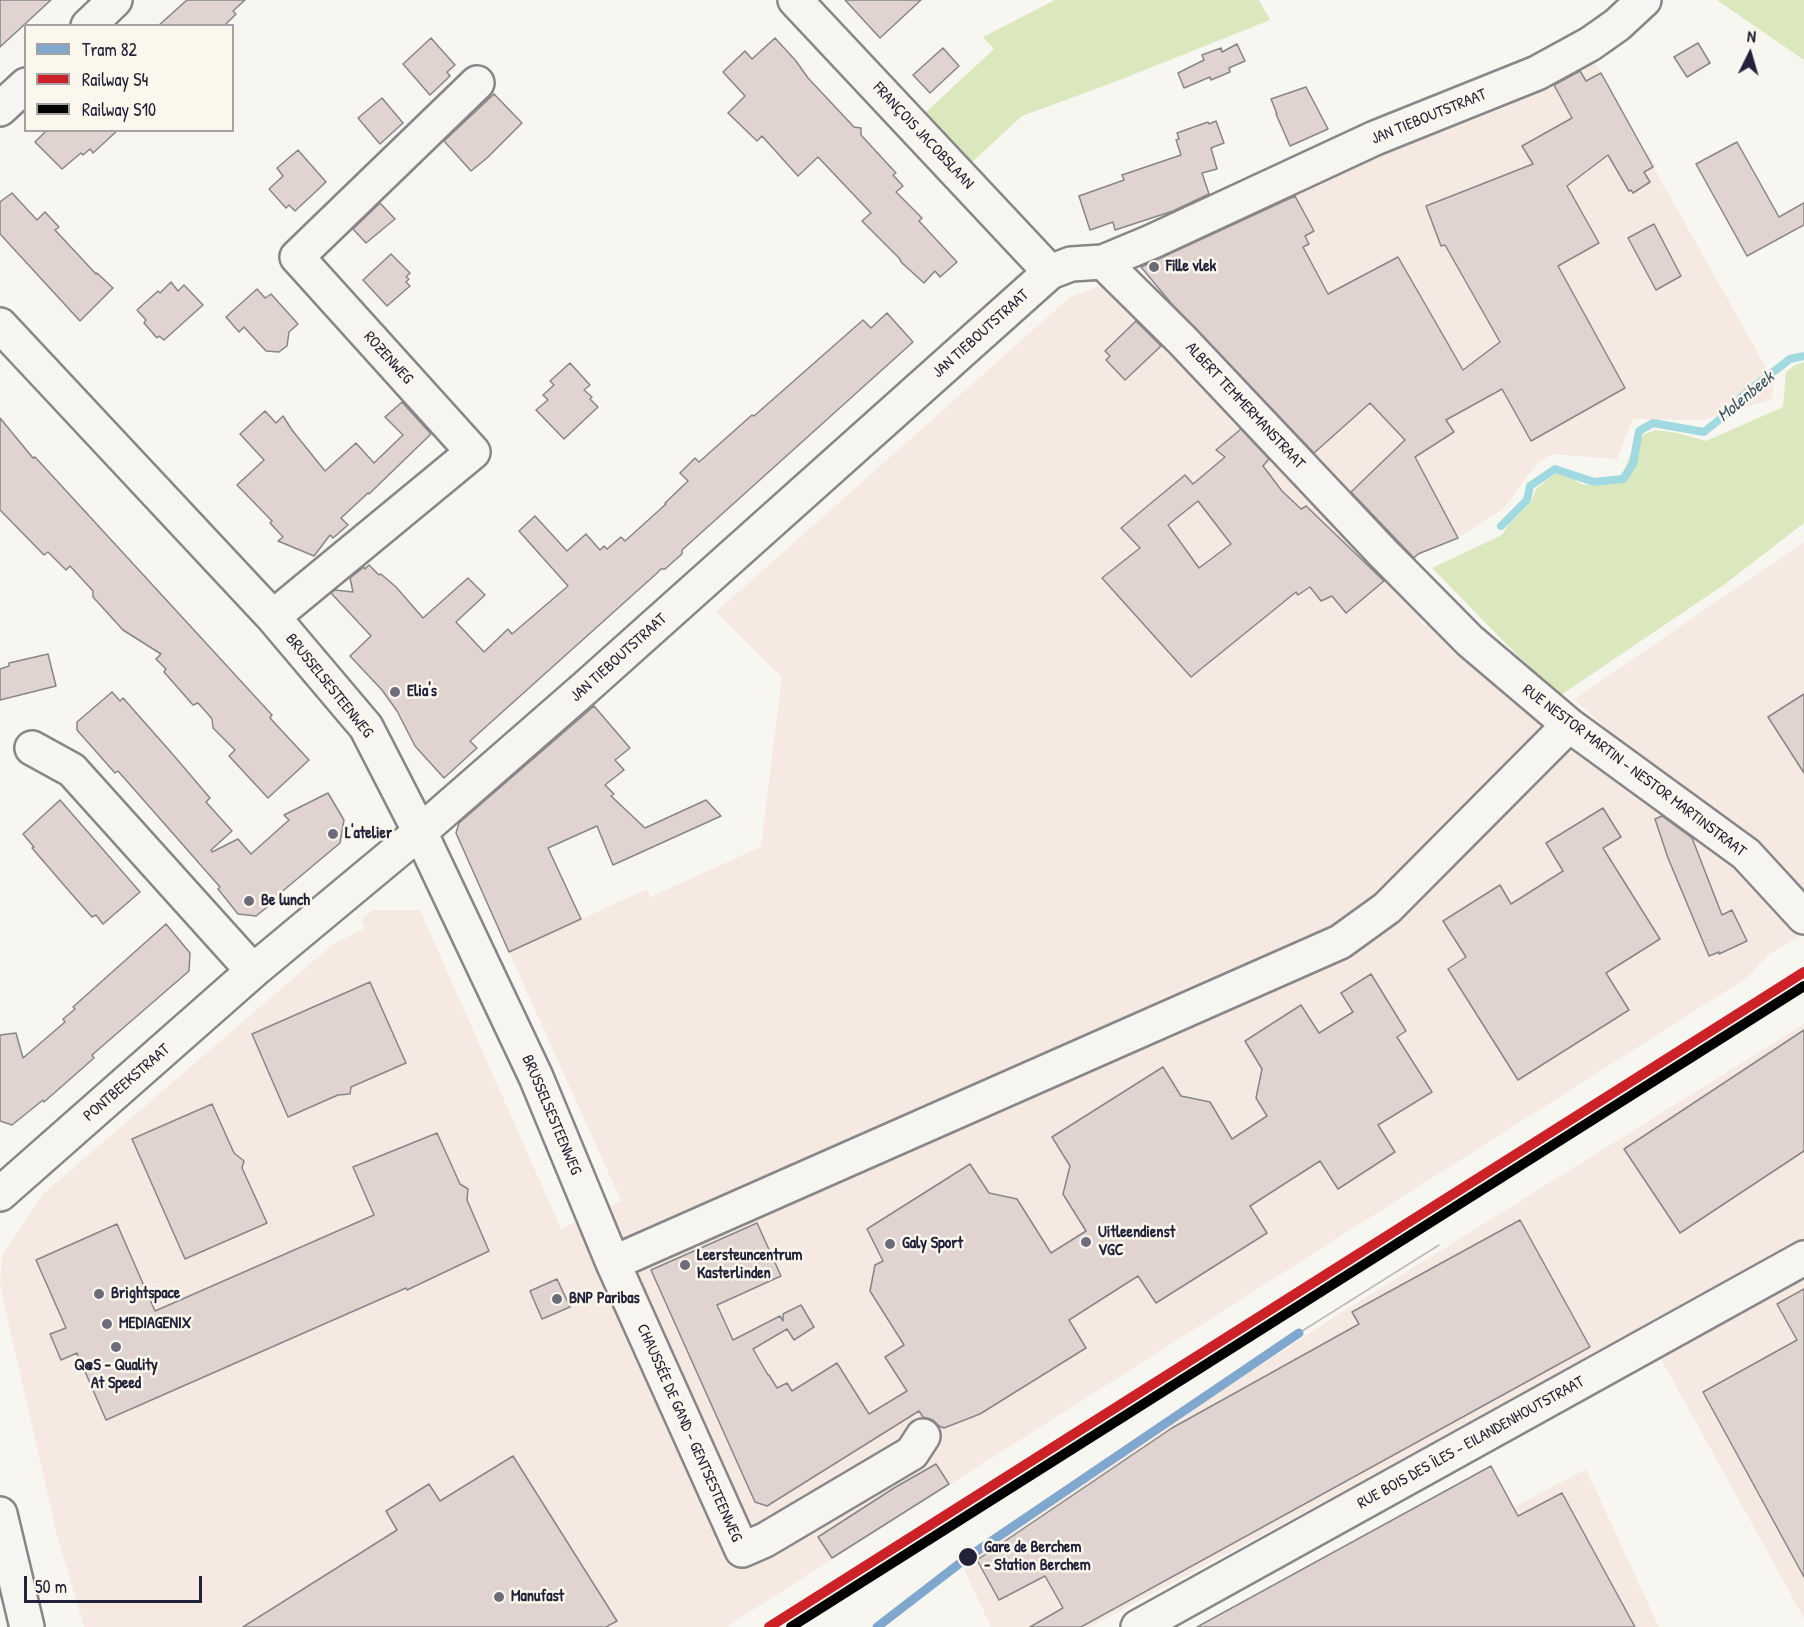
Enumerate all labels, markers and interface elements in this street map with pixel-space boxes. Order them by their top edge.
legend [24,24,234,132]
north arrow [1720,24,1780,84]
text: N [1746,25,1757,47]
text: Tram 82 [82,37,137,62]
text: Railway S4 [82,67,148,92]
street label: FRANÇOIS JACOBSLAAN [869,79,977,193]
street label: JAN TIEBOUTSTRAAT [1369,85,1489,149]
text: Railway S10 [82,97,156,122]
place label: Fille vlek [1166,257,1216,277]
marker: Fille vlek [1147,260,1161,274]
street label: JAN TIEBOUTSTRAAT [929,286,1033,382]
street label: ROZENWEG [359,328,417,388]
street label: ALBERT TEMMERMANSTRAAT [1181,339,1309,473]
water label: Molenbeek [1713,367,1779,427]
street label: JAN TIEBOUTSTRAAT [567,610,671,706]
street label: BRUSSELSESTEENWEG [281,630,377,742]
street label: RUE NESTOR MARTIN - NESTOR MARTINSTRAAT [1518,681,1750,861]
place label: Elia's [407,682,437,702]
marker: Elia's [388,685,402,699]
place label: L'atelier [345,824,392,844]
marker: L'atelier [326,827,340,841]
place label: Be lunch [261,891,310,911]
marker: Be lunch [242,894,256,908]
street label: PONTBEEKSTRAAT [80,1040,174,1126]
street label: BRUSSELSESTEENWEG [517,1052,585,1178]
place label: Uitleendienst VGC [1098,1223,1175,1261]
place label: Galy Sport [902,1234,963,1254]
marker: Uitleendienst VGC [1079,1235,1093,1249]
marker: Galy Sport [883,1237,897,1251]
place label: Leersteuncentrum Kasterlinden [697,1246,802,1284]
marker: Leersteuncentrum Kasterlinden [678,1258,692,1272]
place label: Brightspace [111,1284,180,1304]
marker: Brightspace [92,1287,106,1301]
place label: BNP Paribas [569,1289,640,1309]
marker: BNP Paribas [550,1292,564,1306]
place label: MEDIAGENIX [119,1314,191,1334]
marker: MEDIAGENIX [100,1317,114,1331]
street label: CHAUSSÉE DE GAND - GENTSESTEENWEG [632,1321,746,1545]
marker: Q@S - Quality At Speed [109,1340,123,1354]
place label: Q@S - Quality At Speed [74,1356,158,1394]
street label: RUE BOIS DES ÎLES - EILANDENHOUTSTRAAT [1354,1372,1588,1514]
place label: Gare de Berchem - Station Berchem [984,1538,1091,1576]
marker: Gare de Berchem - Station Berchem [957,1546,979,1568]
scale bar [27,1564,206,1602]
text: 50 m [35,1574,67,1599]
place label: Manufast [511,1587,564,1607]
marker: Manufast [492,1590,506,1604]

